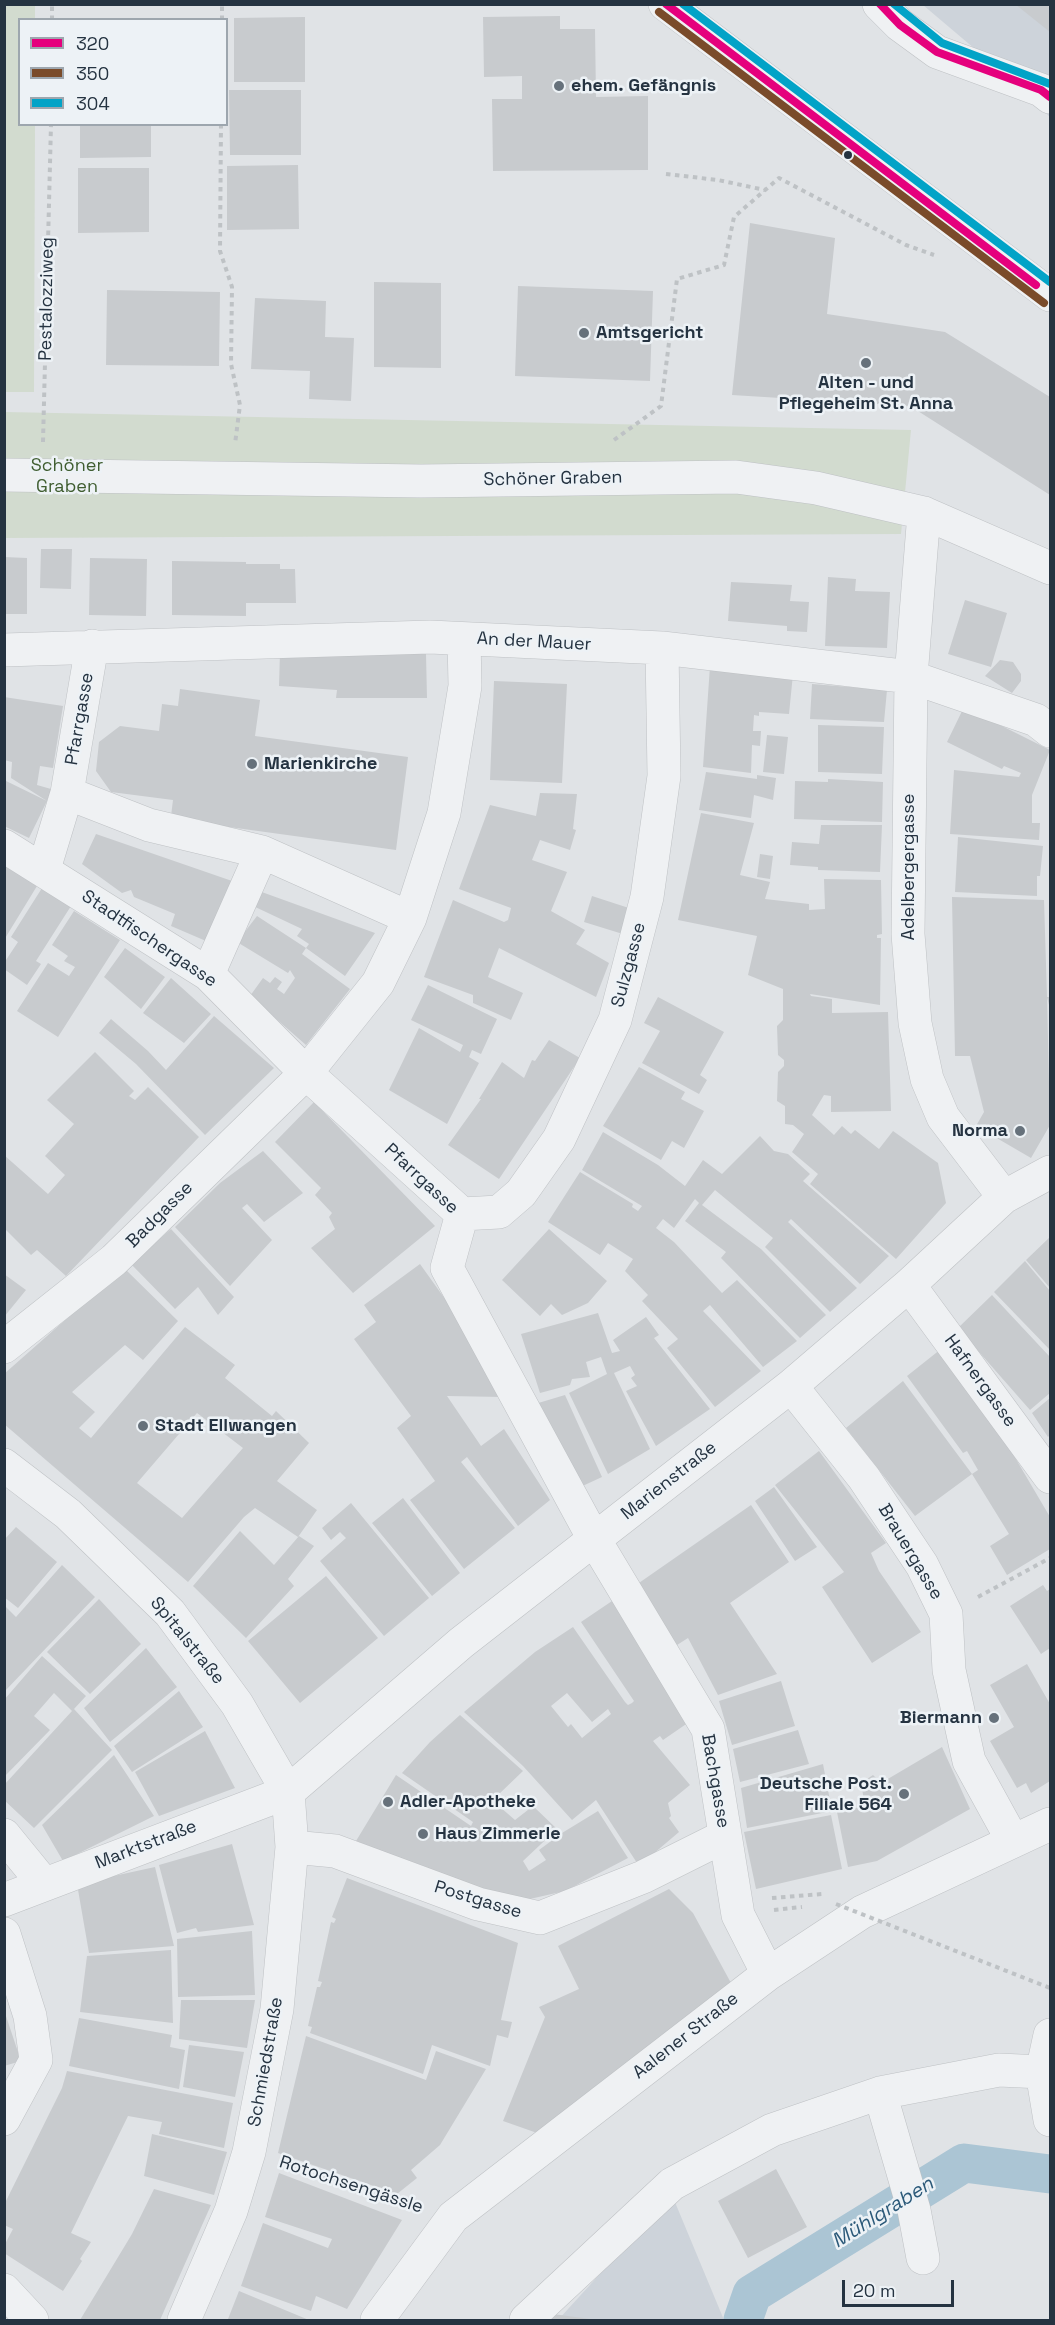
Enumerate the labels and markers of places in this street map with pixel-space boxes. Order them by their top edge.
place label: ehem. Gefängnis [571,75,716,97]
marker: ehem. Gefängnis [552,79,566,93]
unlabelled marker [842,149,854,161]
place label: Amtsgericht [596,322,704,344]
marker: Amtsgericht [577,326,591,340]
marker: Alten - und Pflegeheim St. Anna [859,356,873,370]
place label: Alten - und Pflegeheim St. Anna [779,372,953,415]
place label: Marienkirche [264,753,377,775]
marker: Marienkirche [245,757,259,771]
place label: Norma [952,1120,1008,1142]
marker: Norma [1013,1124,1027,1138]
place label: Stadt Ellwangen [155,1415,297,1437]
marker: Stadt Ellwangen [136,1419,150,1433]
place label: Biermann [900,1707,982,1729]
marker: Biermann [987,1711,1001,1725]
place label: Deutsche Post. Filiale 564 [760,1773,892,1816]
marker: Deutsche Post. Filiale 564 [897,1787,911,1801]
place label: Adler-Apotheke [400,1791,536,1813]
marker: Adler-Apotheke [381,1795,395,1809]
place label: Haus Zimmerle [435,1823,561,1845]
marker: Haus Zimmerle [416,1827,430,1841]

